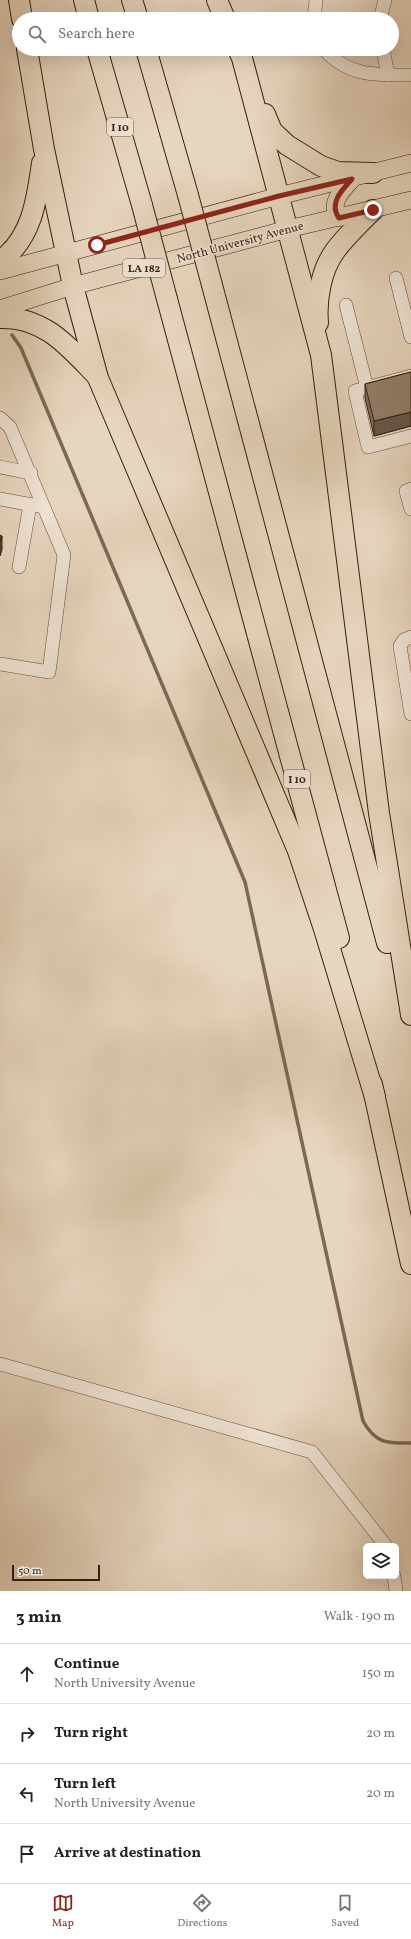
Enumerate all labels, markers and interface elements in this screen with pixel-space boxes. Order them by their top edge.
search box [12,12,399,56]
icon: search [26,23,48,45]
text: Search here [58,24,135,45]
road number: I 10 [107,118,133,136]
route end [364,201,382,219]
street label: North University Avenue [175,218,306,268]
route start [88,236,106,254]
road number: LA 182 [123,259,165,277]
road number: I 10 [284,770,310,788]
map controls [363,1543,399,1579]
button: layers [363,1543,399,1579]
scale bar [12,1563,100,1582]
text: 50 m [18,1564,42,1579]
text: 3 min [16,1606,62,1629]
text: Walk · 190 m [324,1608,395,1626]
text: Continue [54,1654,119,1675]
icon: ahead [16,1663,38,1685]
text: 150 m [362,1665,395,1683]
text: North University Avenue [54,1675,196,1693]
icon: right [16,1723,38,1745]
text: Turn right [54,1723,128,1744]
text: 20 m [366,1725,395,1743]
text: Turn left [54,1774,116,1795]
icon: left [16,1783,38,1805]
text: 20 m [366,1785,395,1803]
text: North University Avenue [54,1795,196,1813]
icon: arrive [16,1843,38,1865]
text: Arrive at destination [54,1843,201,1864]
tab: Map [52,1892,74,1931]
tab: Directions [177,1892,228,1931]
tab: Saved [331,1892,359,1931]

